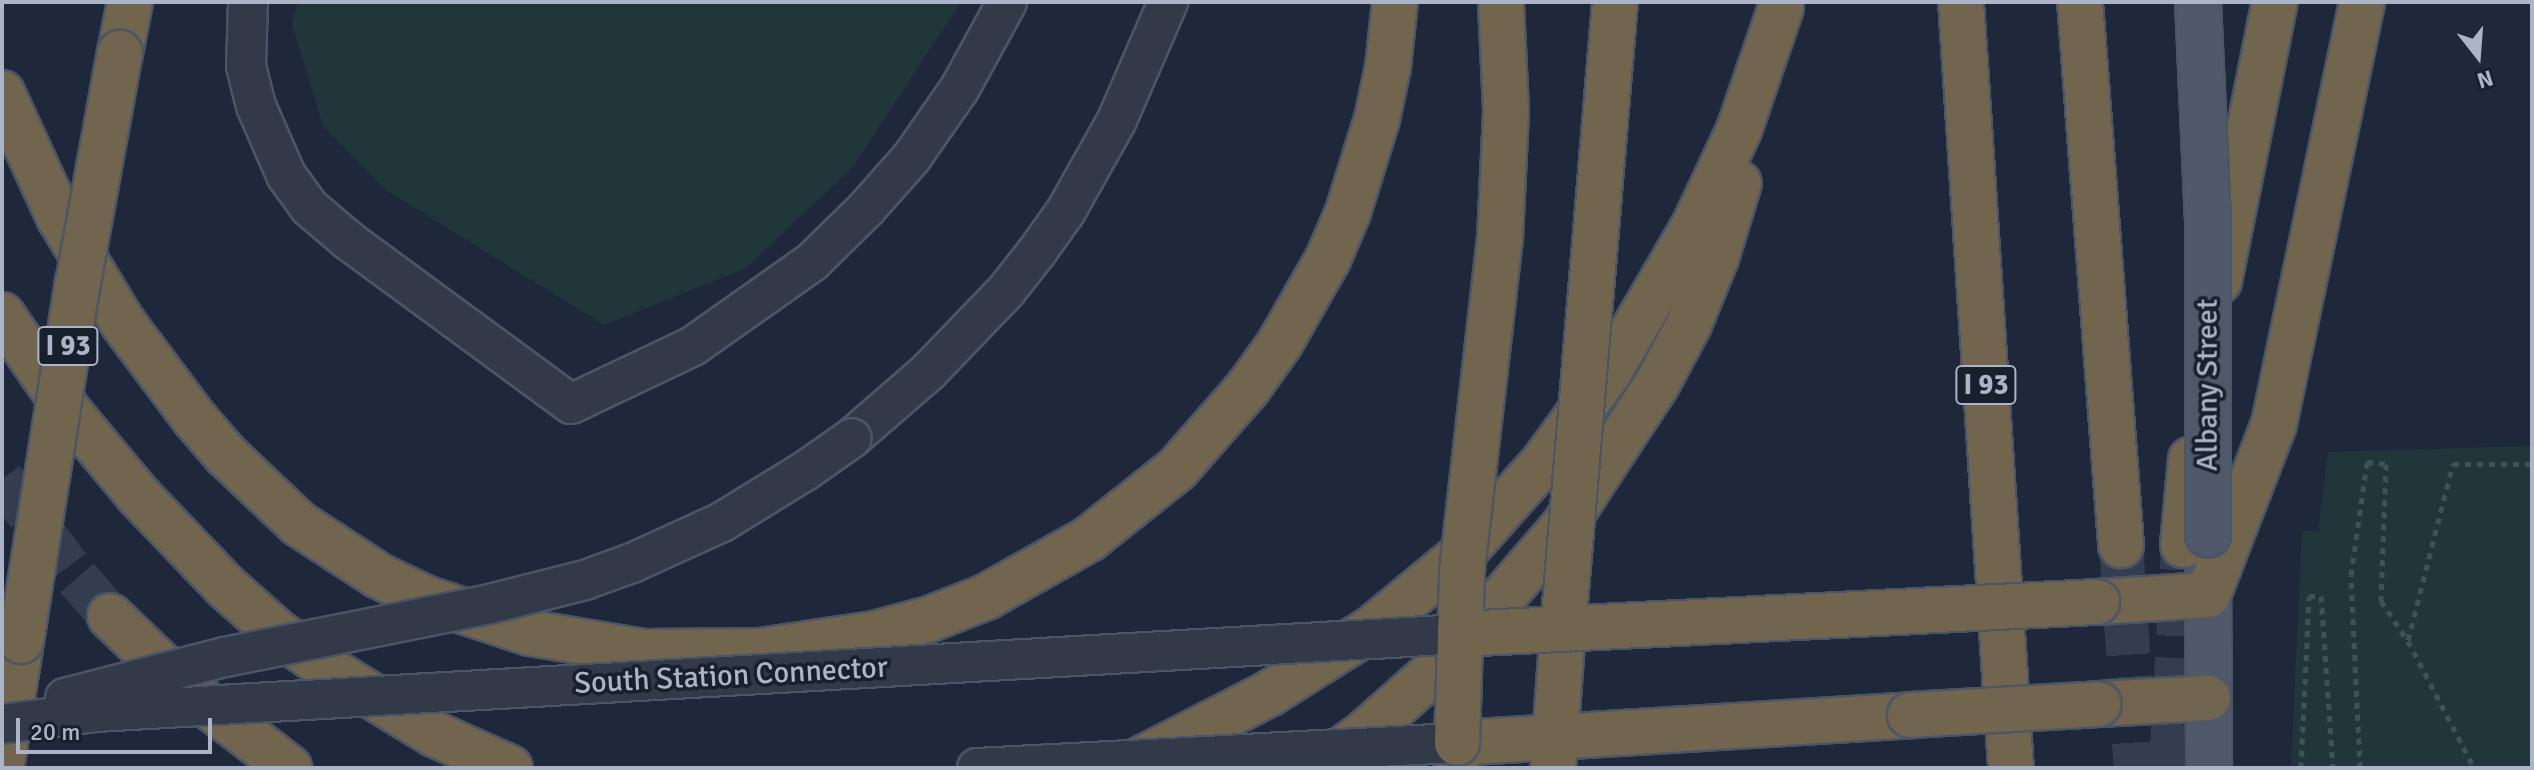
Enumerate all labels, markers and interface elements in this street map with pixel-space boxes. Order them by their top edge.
north arrow [2438,16,2518,96]
text: N [2474,64,2496,95]
street label: Albany Street [2190,299,2226,471]
road number: I 93 [36,322,100,370]
road number: I 93 [1954,361,2018,409]
street label: South Station Connector [573,650,889,702]
scale bar [20,702,216,752]
text: 20 m [30,717,80,747]

